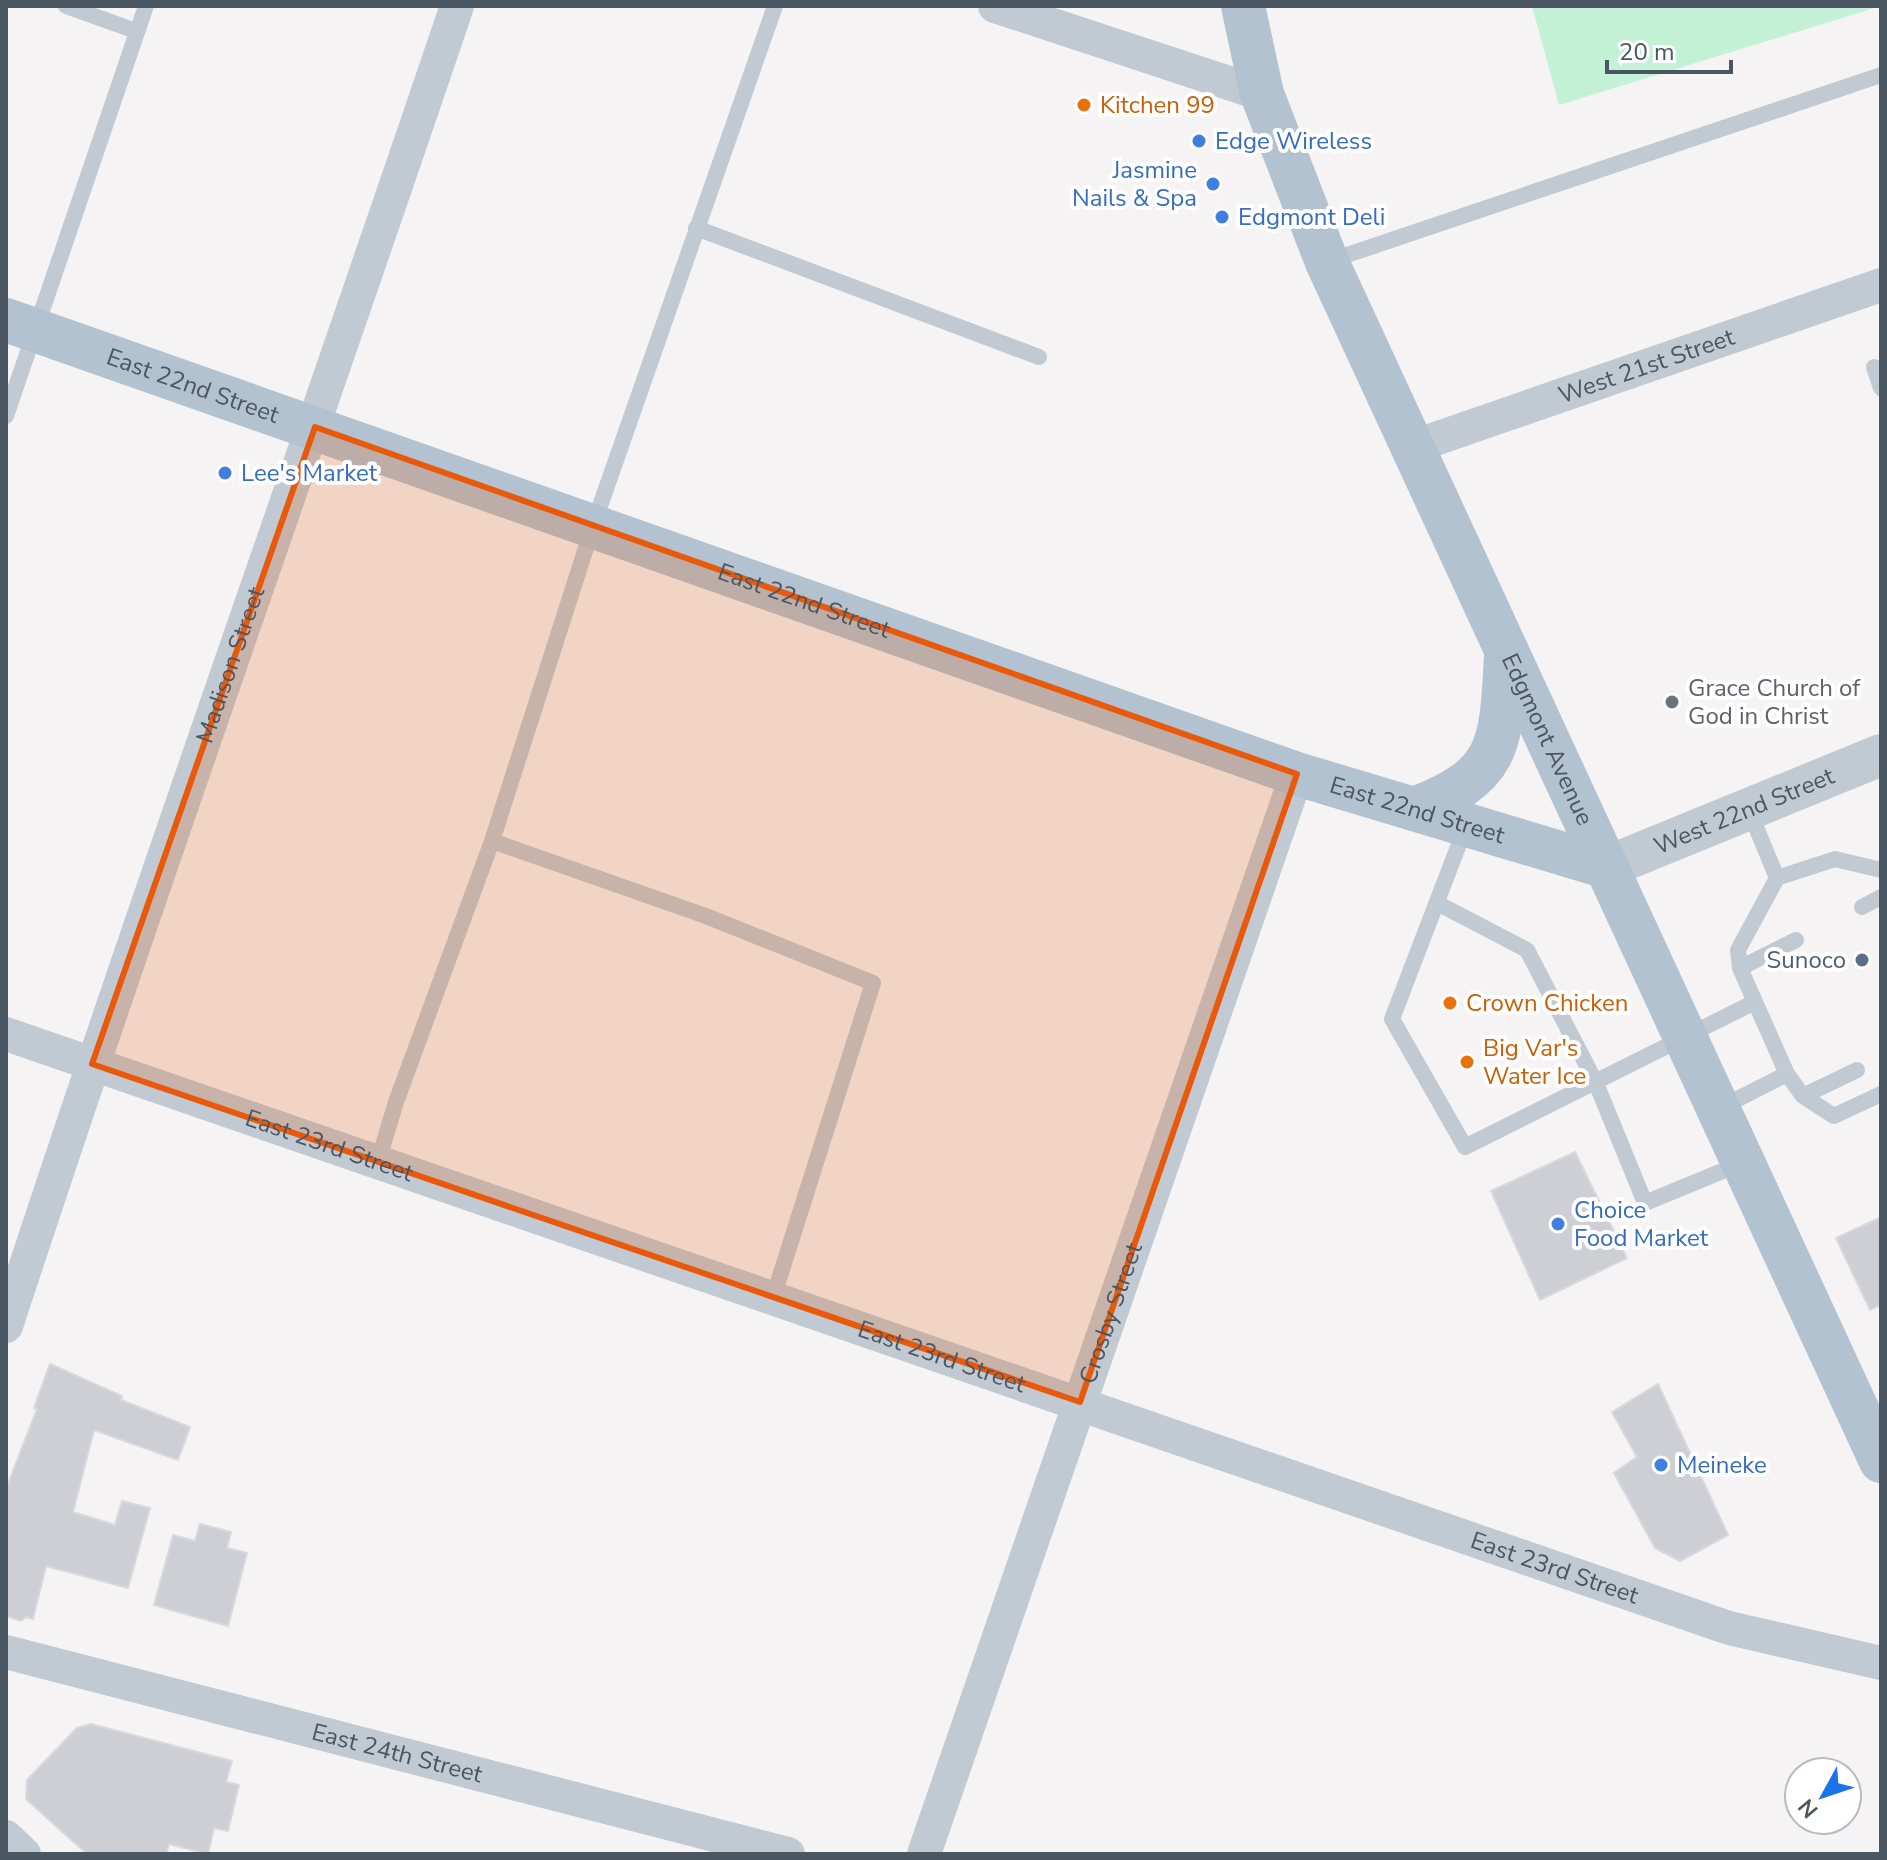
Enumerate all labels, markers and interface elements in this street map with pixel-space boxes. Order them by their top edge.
scale bar [1607,24,1731,74]
text: 20 m [1619,36,1675,68]
place label: Kitchen 99 [1100,89,1215,121]
marker: Kitchen 99 [1075,96,1093,114]
place label: Edge Wireless [1215,125,1372,157]
marker: Edge Wireless [1190,132,1208,150]
place label: Jasmine Nails & Spa [1072,154,1197,214]
marker: Jasmine Nails & Spa [1204,175,1222,193]
place label: Edgmont Deli [1238,201,1385,233]
marker: Edgmont Deli [1213,208,1231,226]
street label: West 21st Street [1554,321,1739,411]
street label: East 22nd Street [102,341,284,431]
place label: Lee's Market [241,457,378,489]
marker: Lee's Market [216,464,234,482]
street label: East 22nd Street [714,556,895,646]
street label: Madison Street [188,582,272,747]
street label: Edgmont Avenue [1494,648,1601,830]
place label: Grace Church of God in Christ [1688,672,1861,732]
marker: Grace Church of God in Christ [1663,693,1681,711]
street label: West 22nd Street [1649,760,1839,862]
street label: East 22nd Street [1326,769,1509,852]
place label: Sunoco [1767,944,1846,976]
marker: Sunoco [1853,951,1871,969]
place label: Crown Chicken [1466,987,1628,1019]
marker: Crown Chicken [1441,994,1459,1012]
place label: Big Var's Water Ice [1483,1032,1586,1092]
marker: Big Var's Water Ice [1458,1053,1476,1071]
street label: East 23rd Street [241,1102,418,1189]
place label: Choice Food Market [1574,1194,1709,1254]
marker: Choice Food Market [1549,1215,1567,1233]
street label: Crosby Street [1072,1238,1150,1388]
street label: East 23rd Street [854,1313,1031,1401]
place label: Meineke [1677,1449,1767,1481]
marker: Meineke [1652,1456,1670,1474]
street label: East 23rd Street [1466,1524,1643,1612]
street label: East 24th Street [308,1716,487,1791]
north arrow [1783,1756,1863,1836]
text: N [1792,1792,1825,1824]

